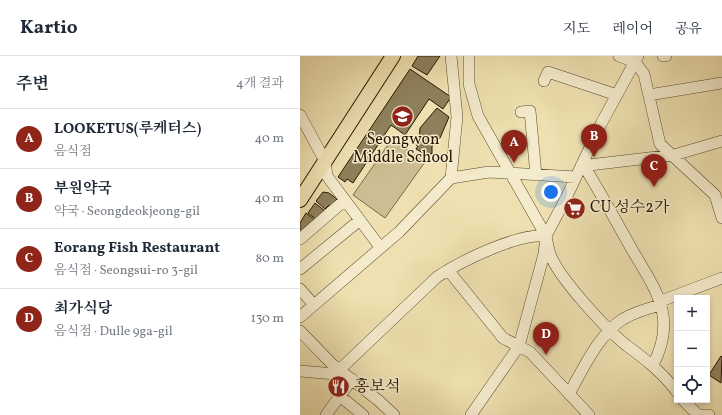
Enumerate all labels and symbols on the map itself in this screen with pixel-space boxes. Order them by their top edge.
school or university icon: Seongwon Middle School [390,104,416,130]
pin: B [581,124,607,157]
place label: Seongwon Middle School [353,129,453,169]
pin: A [501,130,527,163]
pin: C [641,154,667,187]
your location [541,182,561,202]
supermarket icon: CU 성수2가 [562,195,588,221]
place label: CU 성수2가 [590,197,670,219]
pin: D [533,322,559,355]
restaurant icon: 홍보석 [325,374,351,400]
place label: 홍보석 [354,376,400,398]

